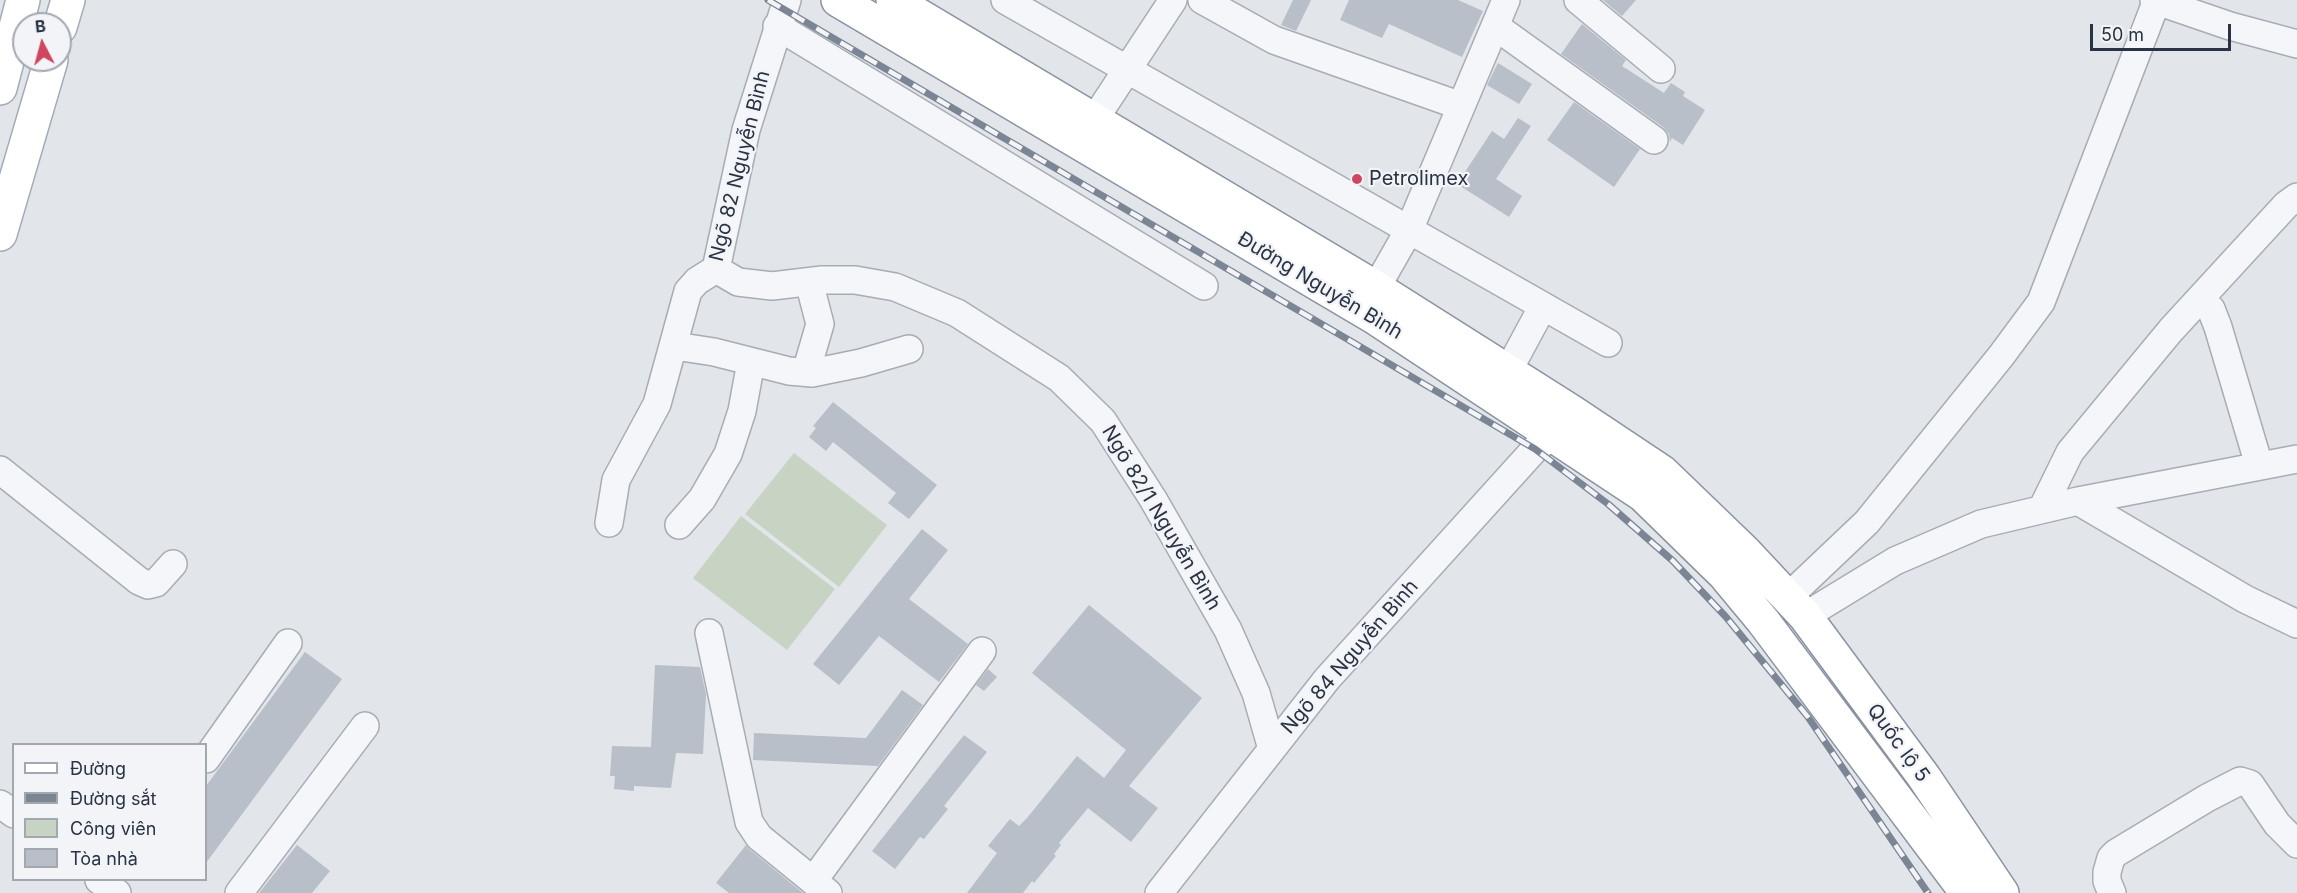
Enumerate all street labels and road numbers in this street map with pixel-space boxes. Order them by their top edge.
street label: Ngõ 82 Nguyễn Bình [705,68,775,264]
street label: Đường Nguyễn Bình [1233,227,1407,345]
street label: Ngõ 82/1 Nguyễn Bình [1096,421,1226,615]
street label: Ngõ 84 Nguyễn Bình [1276,575,1424,739]
street label: Quốc lộ 5 [1862,699,1934,787]

